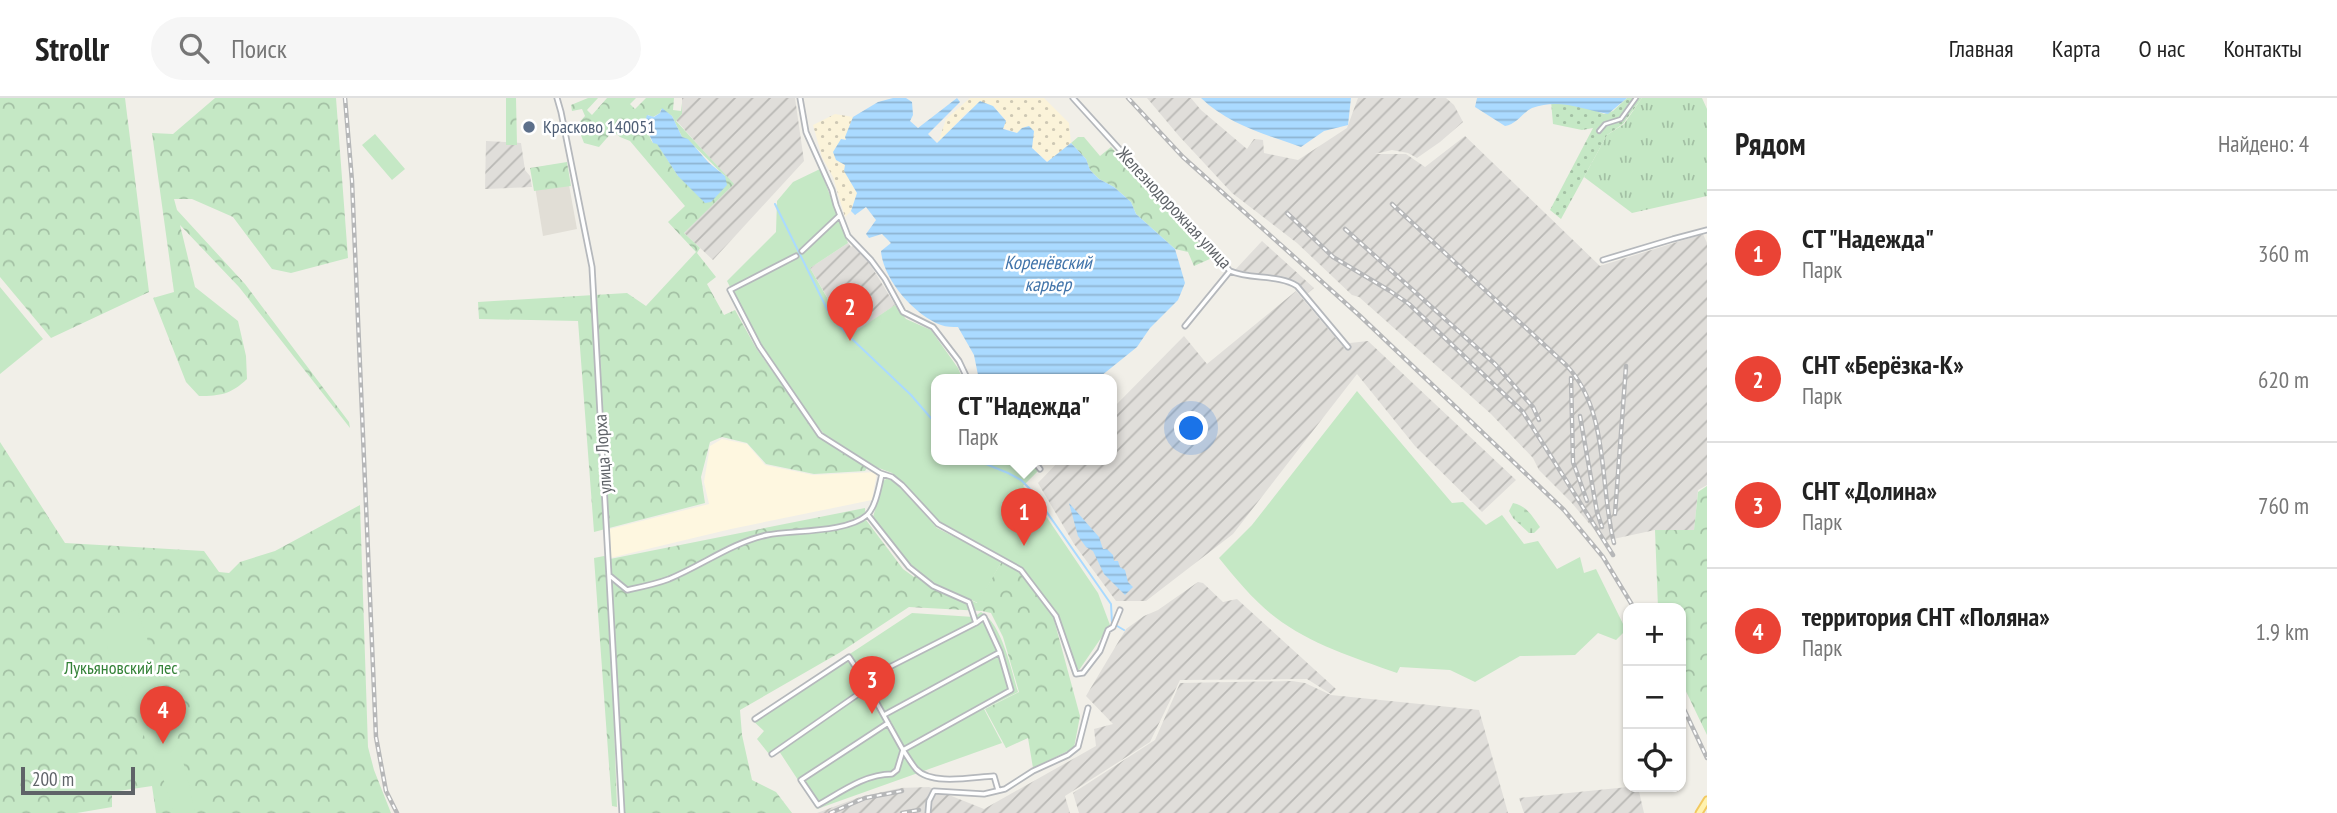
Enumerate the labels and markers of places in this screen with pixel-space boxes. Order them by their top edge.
place label: Красково 140051 [543,115,655,138]
marker: Красково 140051 [521,119,537,135]
pin: 2 [827,283,873,341]
pin: 1 [1001,488,1047,546]
pin: 3 [849,656,895,714]
pin: 4 [140,686,186,744]

